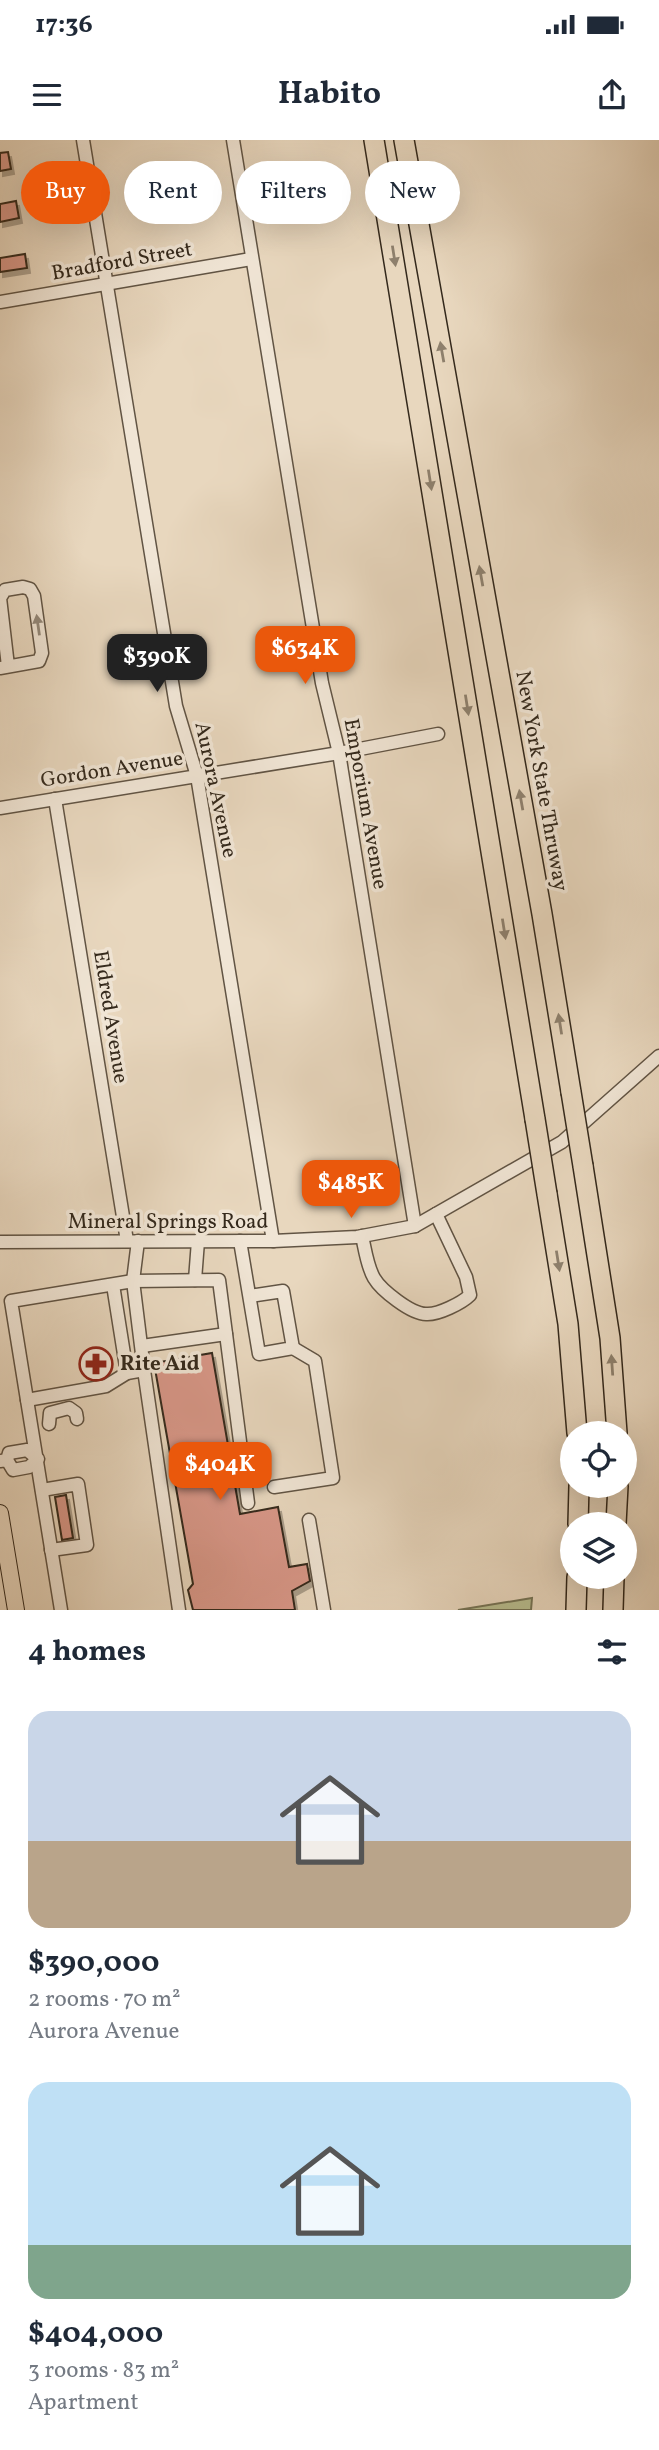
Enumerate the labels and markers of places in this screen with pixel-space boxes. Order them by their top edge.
pin: $634K [256,626,354,686]
pin: $390K [108,634,206,694]
pin: $485K [302,1160,400,1220]
pharmacy icon: Rite Aid [77,1345,115,1383]
place label: Rite Aid [120,1350,200,1379]
pin: $404K [171,1442,269,1502]

